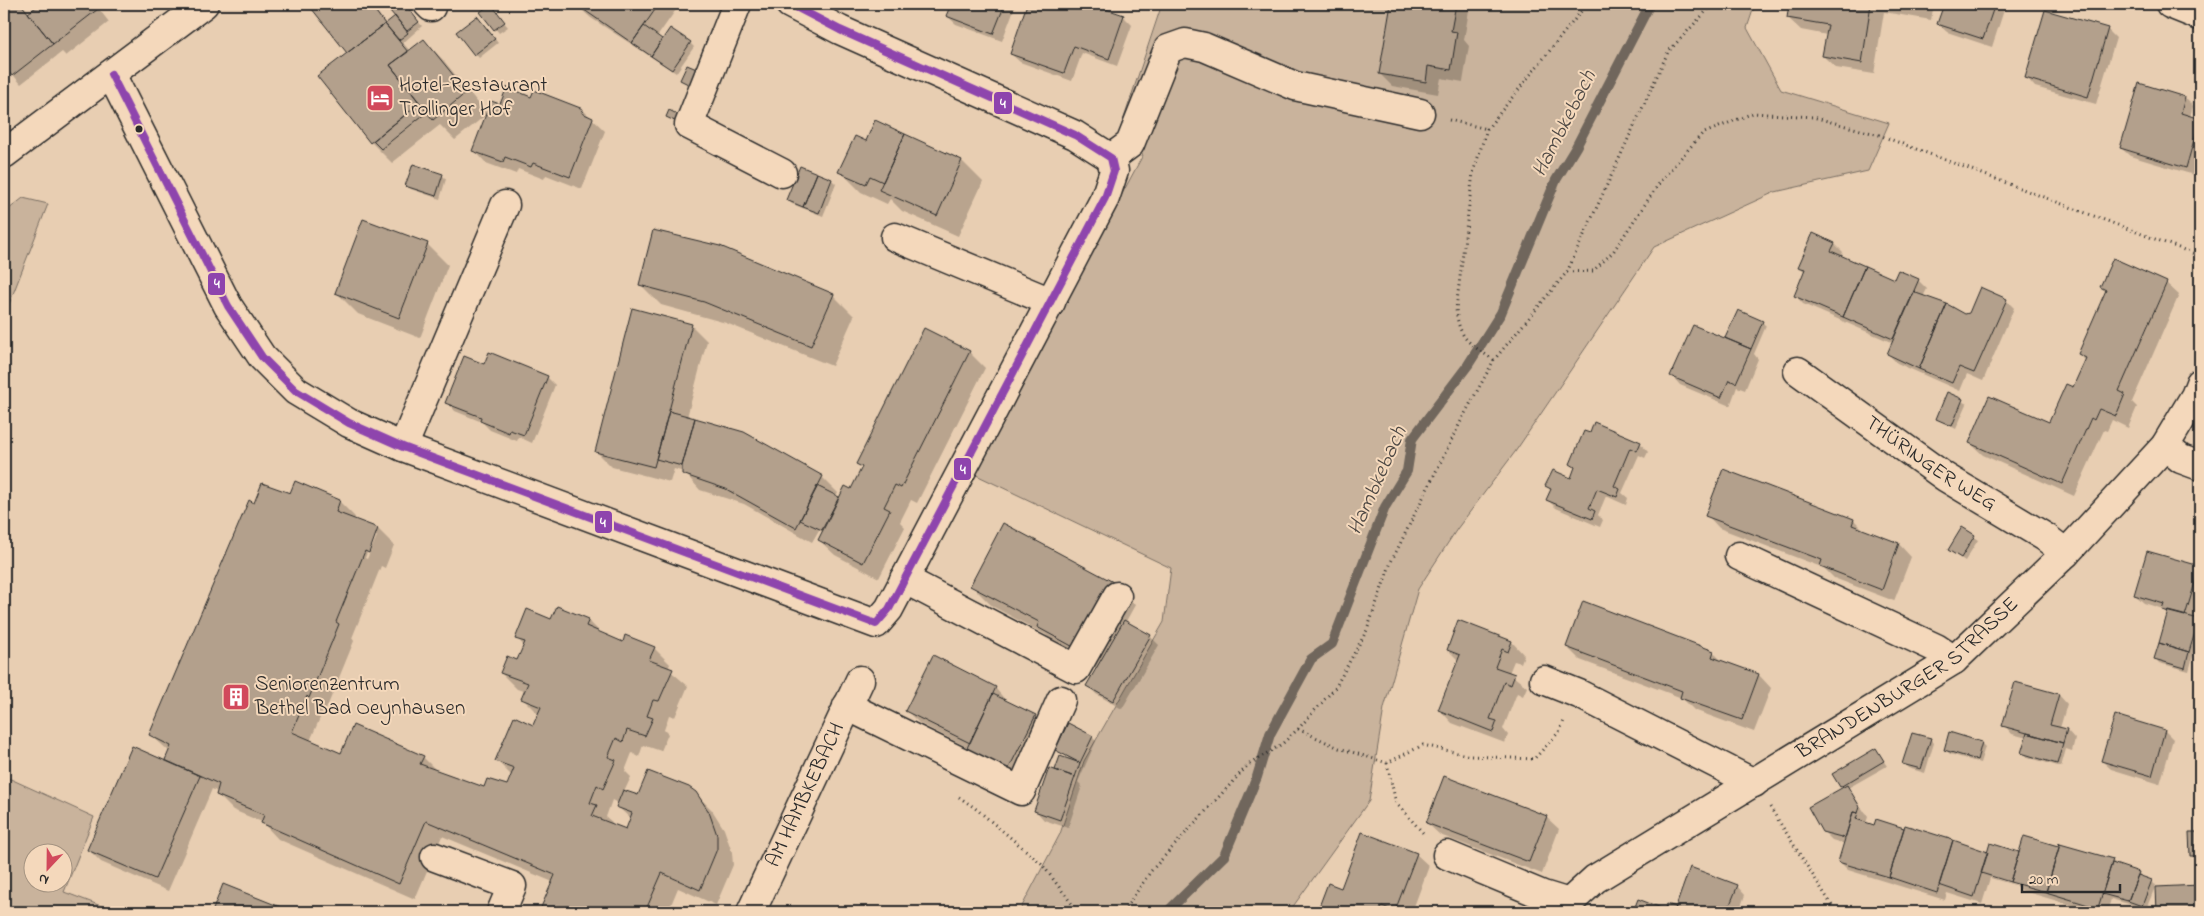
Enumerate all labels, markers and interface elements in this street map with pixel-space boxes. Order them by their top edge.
water label: Hambkebach [1524,65,1606,183]
place label: Hotel-Restaurant Trollinger Hof [399,71,547,127]
hotel icon: Hotel-Restaurant Trollinger Hof [365,83,395,113]
line badge: 4 [993,91,1013,115]
text: 4 [999,94,1006,115]
unlabelled marker [134,124,144,134]
line badge: 4 [207,272,226,296]
text: 4 [213,274,220,295]
street label: THÜRINGER WEG [1858,409,2002,519]
water label: Hambkebach [1340,421,1416,540]
line badge: 4 [953,457,972,481]
text: 4 [959,460,966,481]
line badge: 4 [594,510,613,534]
text: 4 [599,513,606,534]
street label: BRANDENBURGER STRASSE [1790,590,2026,768]
place label: Seniorenzentrum Bethel Bad Oeynhausen [254,670,465,726]
building icon: Seniorenzentrum Bethel Bad Oeynhausen [221,682,251,712]
street label: AM HAMBKEBACH [759,718,853,873]
north arrow [22,844,72,894]
scale bar [2022,861,2119,893]
text: N [35,867,52,890]
text: 20 m [2029,869,2059,891]

